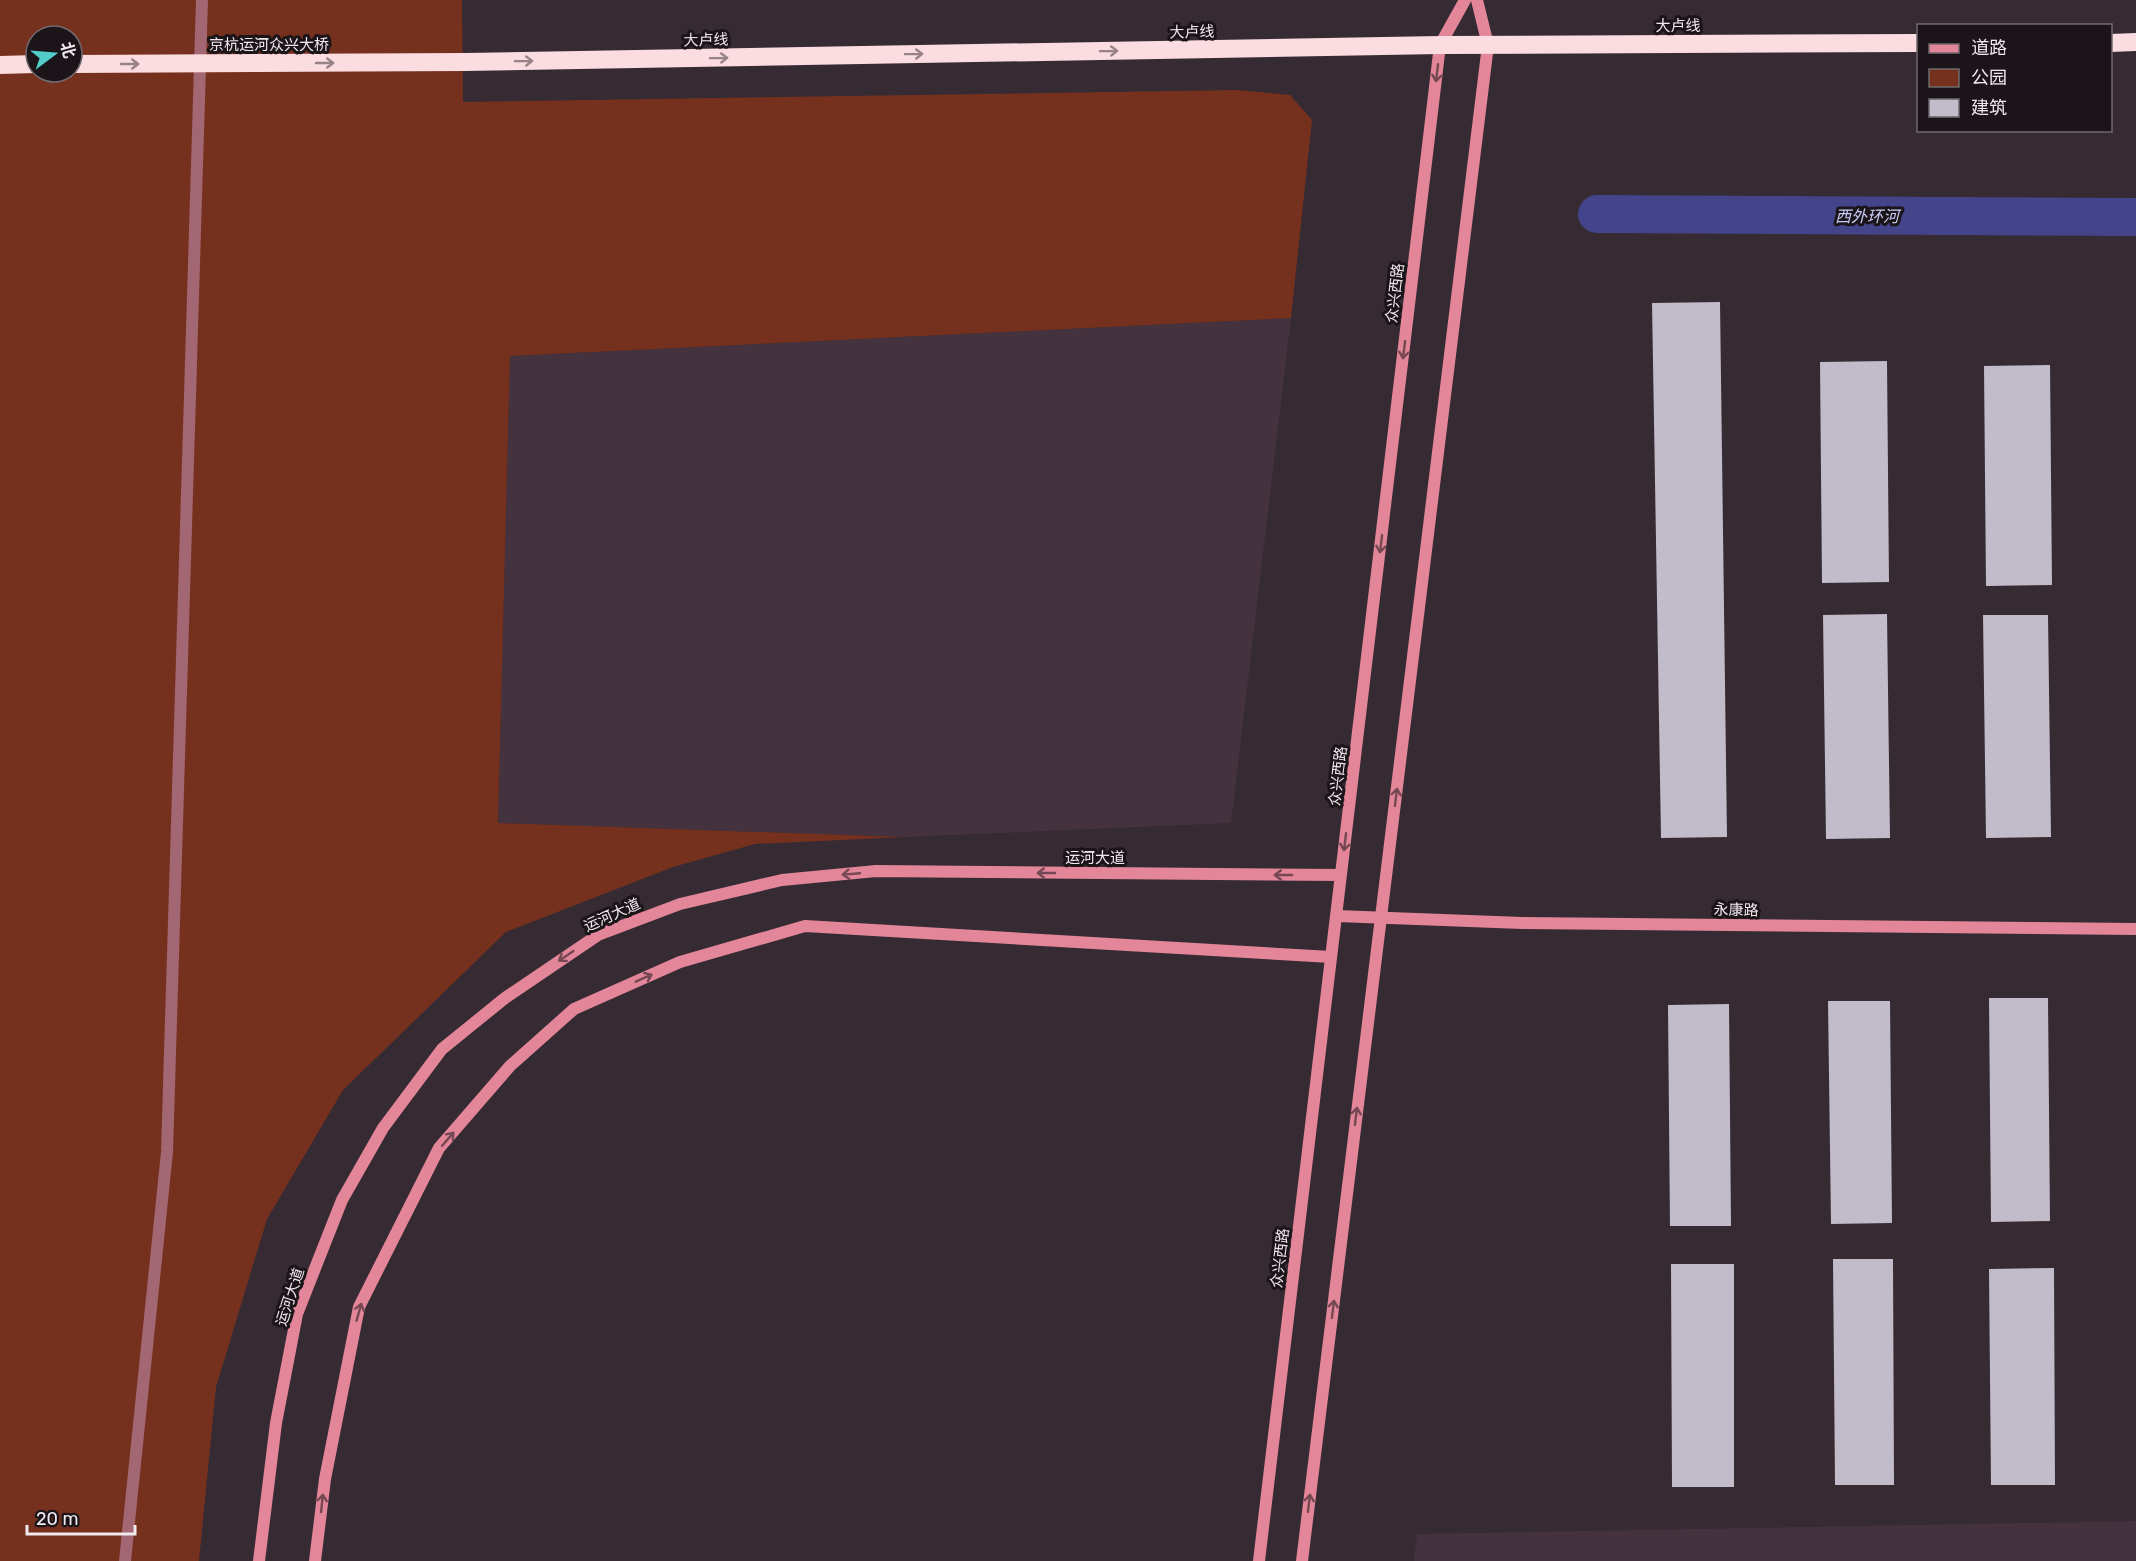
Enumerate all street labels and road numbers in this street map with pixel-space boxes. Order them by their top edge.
street label: 大卢线 [1655,17,1701,35]
street label: 大卢线 [1169,23,1215,41]
street label: 大卢线 [683,31,729,49]
street label: 京杭运河众兴大桥 [209,36,329,54]
street label: 众兴西路 [1382,262,1408,324]
street label: 众兴西路 [1325,745,1351,807]
street label: 运河大道 [1065,849,1125,867]
street label: 运河大道 [581,895,643,935]
street label: 永康路 [1713,901,1759,919]
street label: 众兴西路 [1267,1227,1293,1289]
street label: 运河大道 [272,1266,308,1328]

